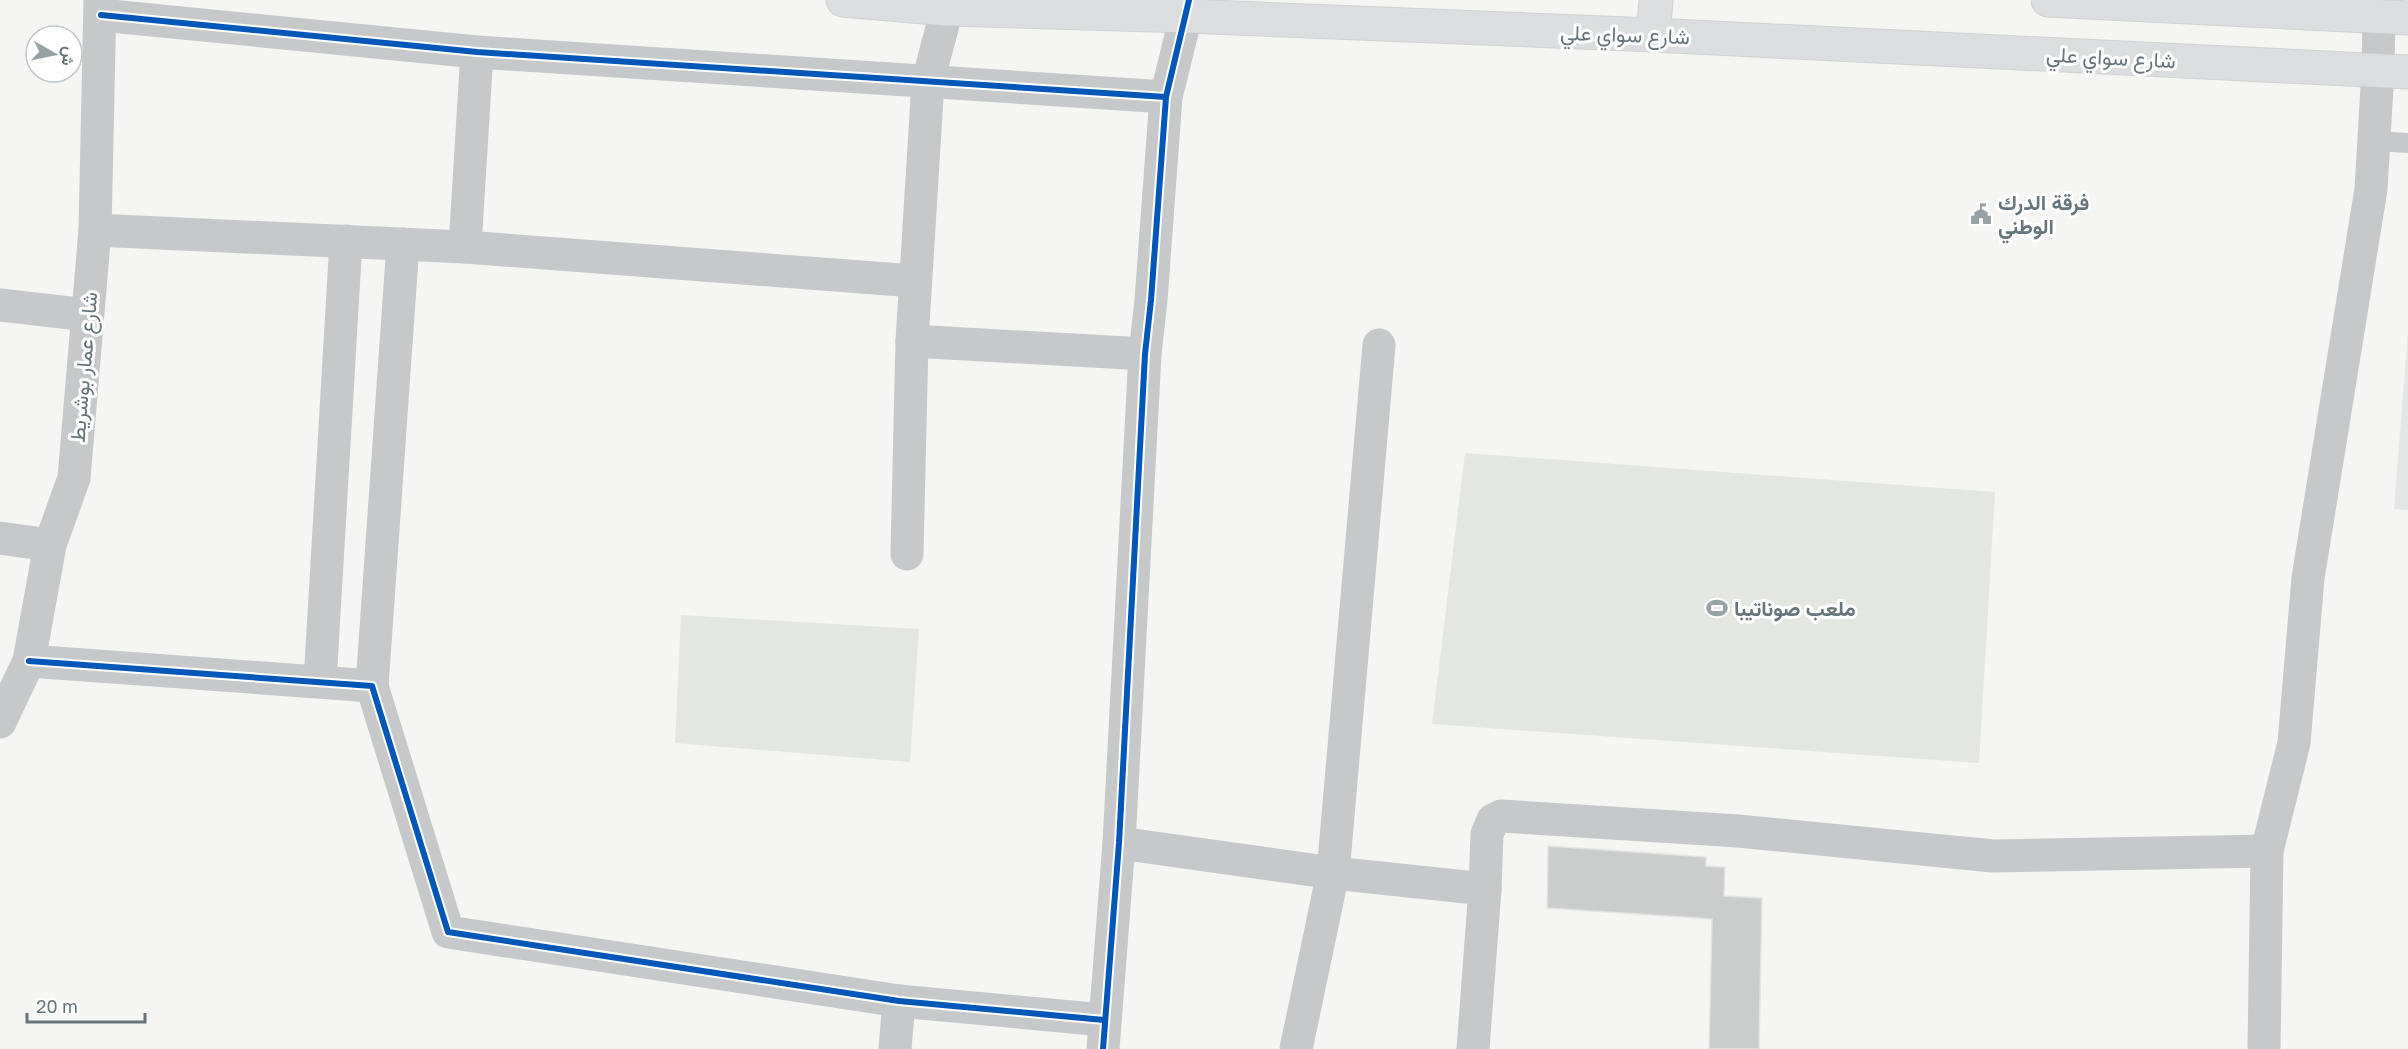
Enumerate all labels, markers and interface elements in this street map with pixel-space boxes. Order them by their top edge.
street label: شارع سواي علي [1560,19,1690,54]
north arrow [24,24,84,84]
street label: شارع سواي علي [2045,41,2176,78]
text: ش [57,45,80,67]
place label: فرقة الدرك الوطني [1998,189,2089,244]
public building icon: فرقة الدرك الوطني [1969,202,1993,226]
street label: شارع عمار بوشريط [63,291,105,444]
place label: ملعب صوناتيبا [1734,595,1856,622]
sports icon: ملعب صوناتيبا [1705,596,1729,620]
scale bar [27,986,146,1024]
text: 20 m [36,995,78,1017]

